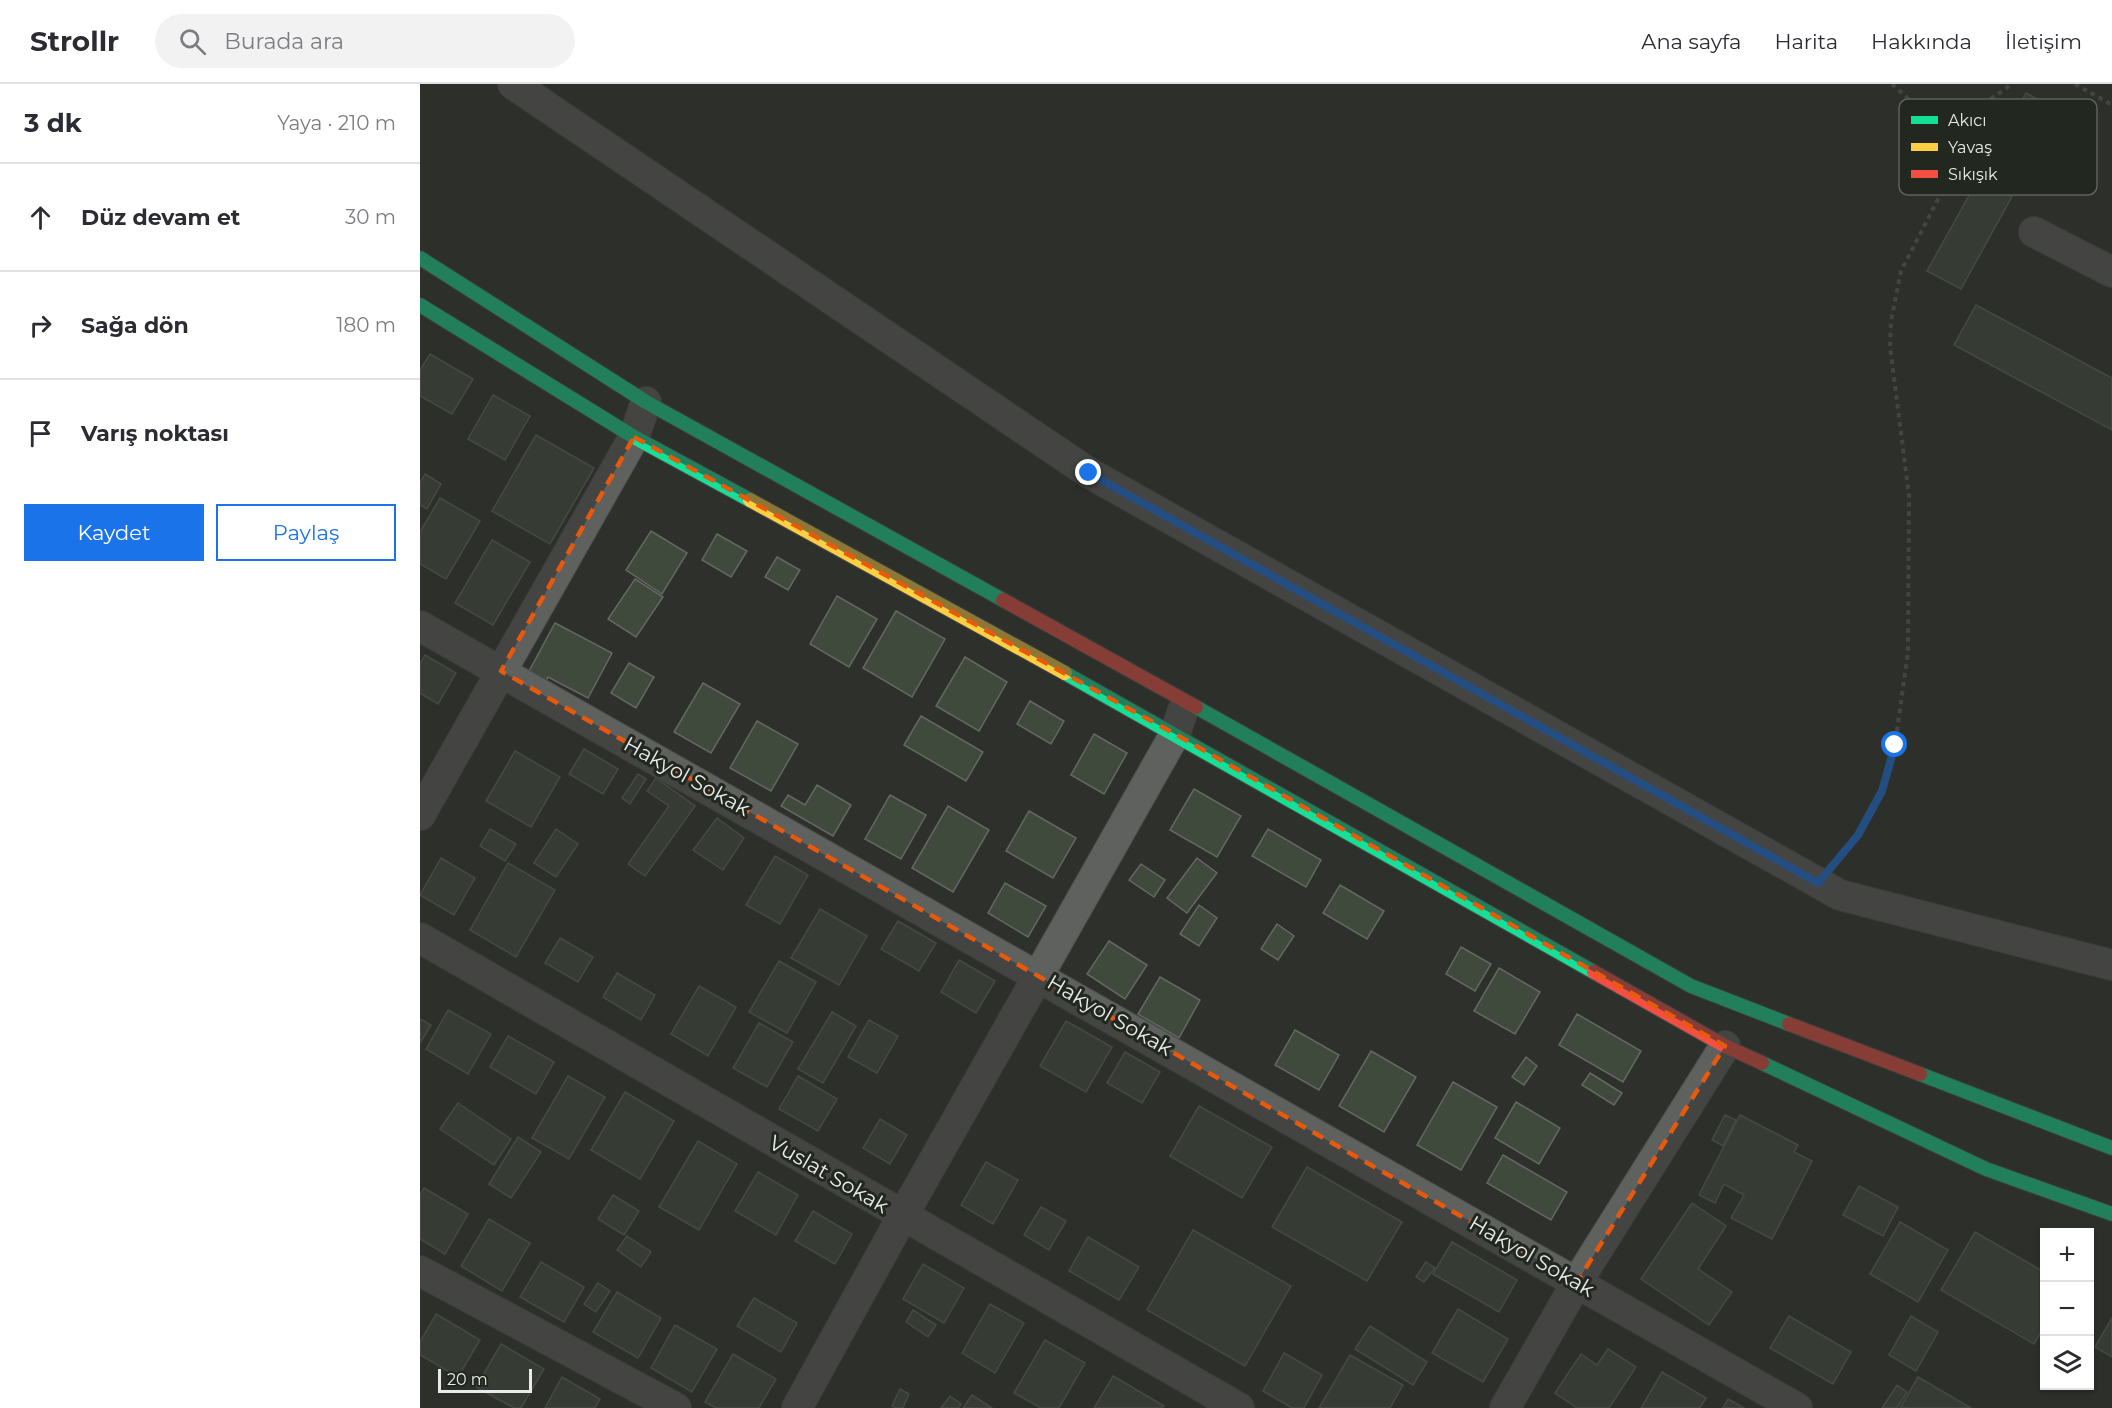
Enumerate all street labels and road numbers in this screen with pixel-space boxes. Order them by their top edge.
street label: Hakyol Sokak [620,731,755,821]
street label: Hakyol Sokak [1043,969,1177,1061]
street label: Vuslat Sokak [765,1130,894,1218]
street label: Hakyol Sokak [1465,1210,1599,1302]

